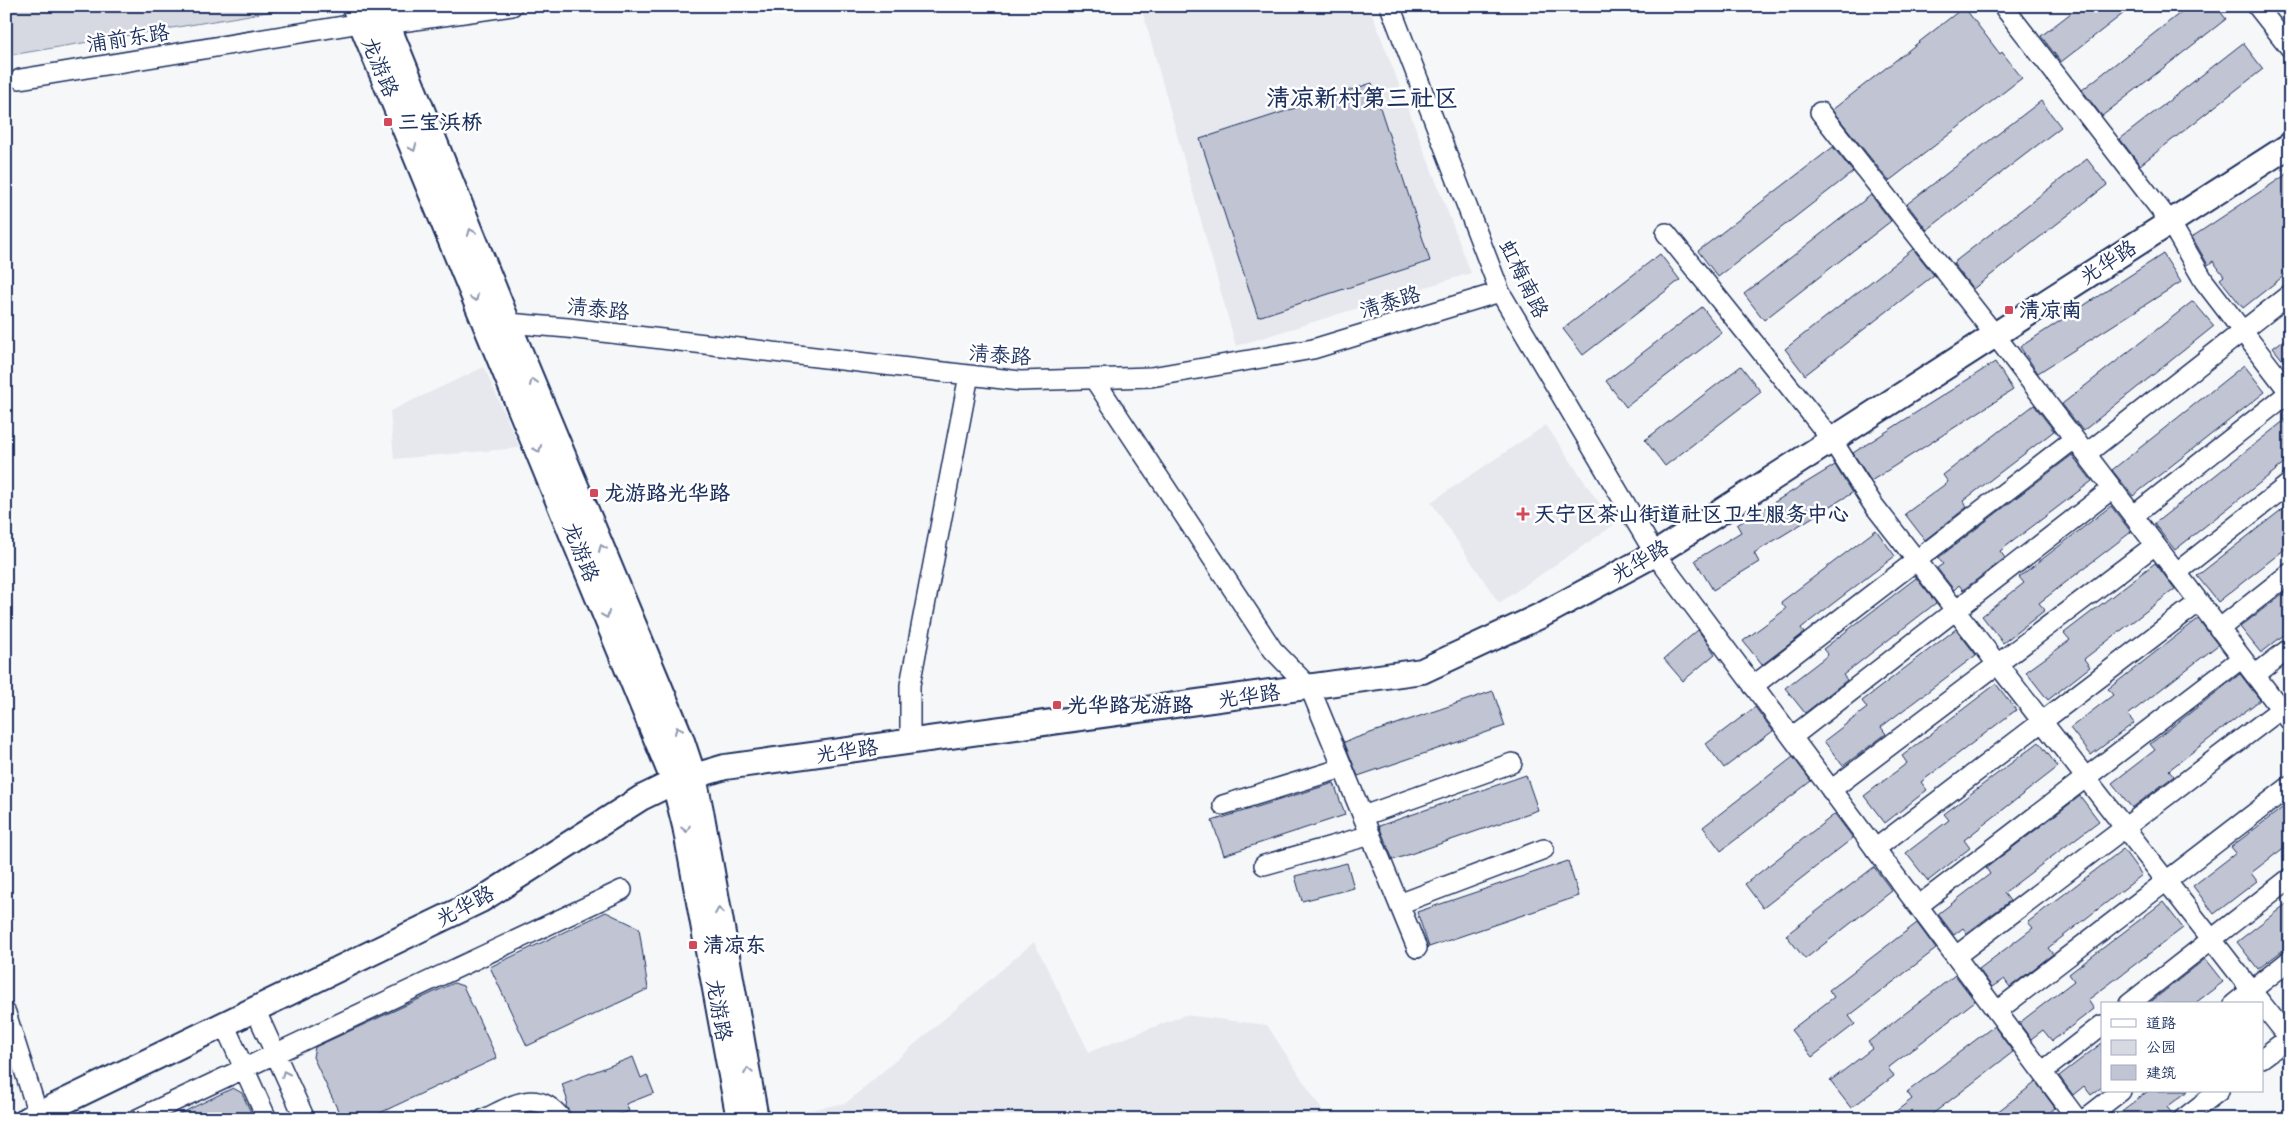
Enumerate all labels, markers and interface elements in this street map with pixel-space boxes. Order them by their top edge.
street label: 浦前东路 [84,19,172,57]
street label: 龙游路 [356,33,404,101]
district label: 清凉新村第三社区 [1266,83,1458,113]
place label: 三宝浜桥 [398,109,482,135]
marker: 三宝浜桥 [382,116,394,128]
one-way arrow [407,143,418,152]
one-way arrow [467,228,477,237]
street label: 光华路 [2075,234,2141,290]
street label: 虹梅南路 [1494,236,1554,322]
street label: 清泰路 [1356,280,1424,324]
street label: 清泰路 [565,293,631,325]
one-way arrow [470,294,480,302]
place label: 清凉南 [2019,297,2082,323]
marker: 清凉南 [2003,304,2015,316]
street label: 清泰路 [968,340,1032,370]
one-way arrow [528,378,539,387]
one-way arrow [531,444,542,453]
place label: 龙游路光华路 [604,480,730,506]
marker: 龙游路光华路 [588,487,600,499]
place label: 天宁区茶山街道社区卫生服务中心 [1534,501,1849,527]
marker: 天宁区茶山街道社区卫生服务中心 [1516,507,1530,521]
street label: 龙游路 [557,518,605,586]
street label: 光华路 [1606,534,1674,588]
one-way arrow [598,544,608,553]
one-way arrow [600,610,611,619]
street label: 光华路 [1216,679,1282,713]
place label: 光华路龙游路 [1067,692,1193,718]
marker: 光华路龙游路 [1051,699,1063,711]
one-way arrow [674,726,685,735]
street label: 光华路 [814,734,880,768]
one-way arrow [680,825,691,834]
street label: 光华路 [431,880,499,932]
one-way arrow [714,906,724,915]
place label: 清凉东 [703,932,766,958]
marker: 清凉东 [687,939,699,951]
street label: 龙游路 [701,977,737,1043]
legend [2101,1002,2264,1092]
text: 道路 [2146,1014,2176,1033]
text: 公园 [2146,1038,2176,1057]
text: 建筑 [2146,1064,2176,1083]
one-way arrow [743,1066,753,1075]
one-way arrow [280,1070,291,1079]

